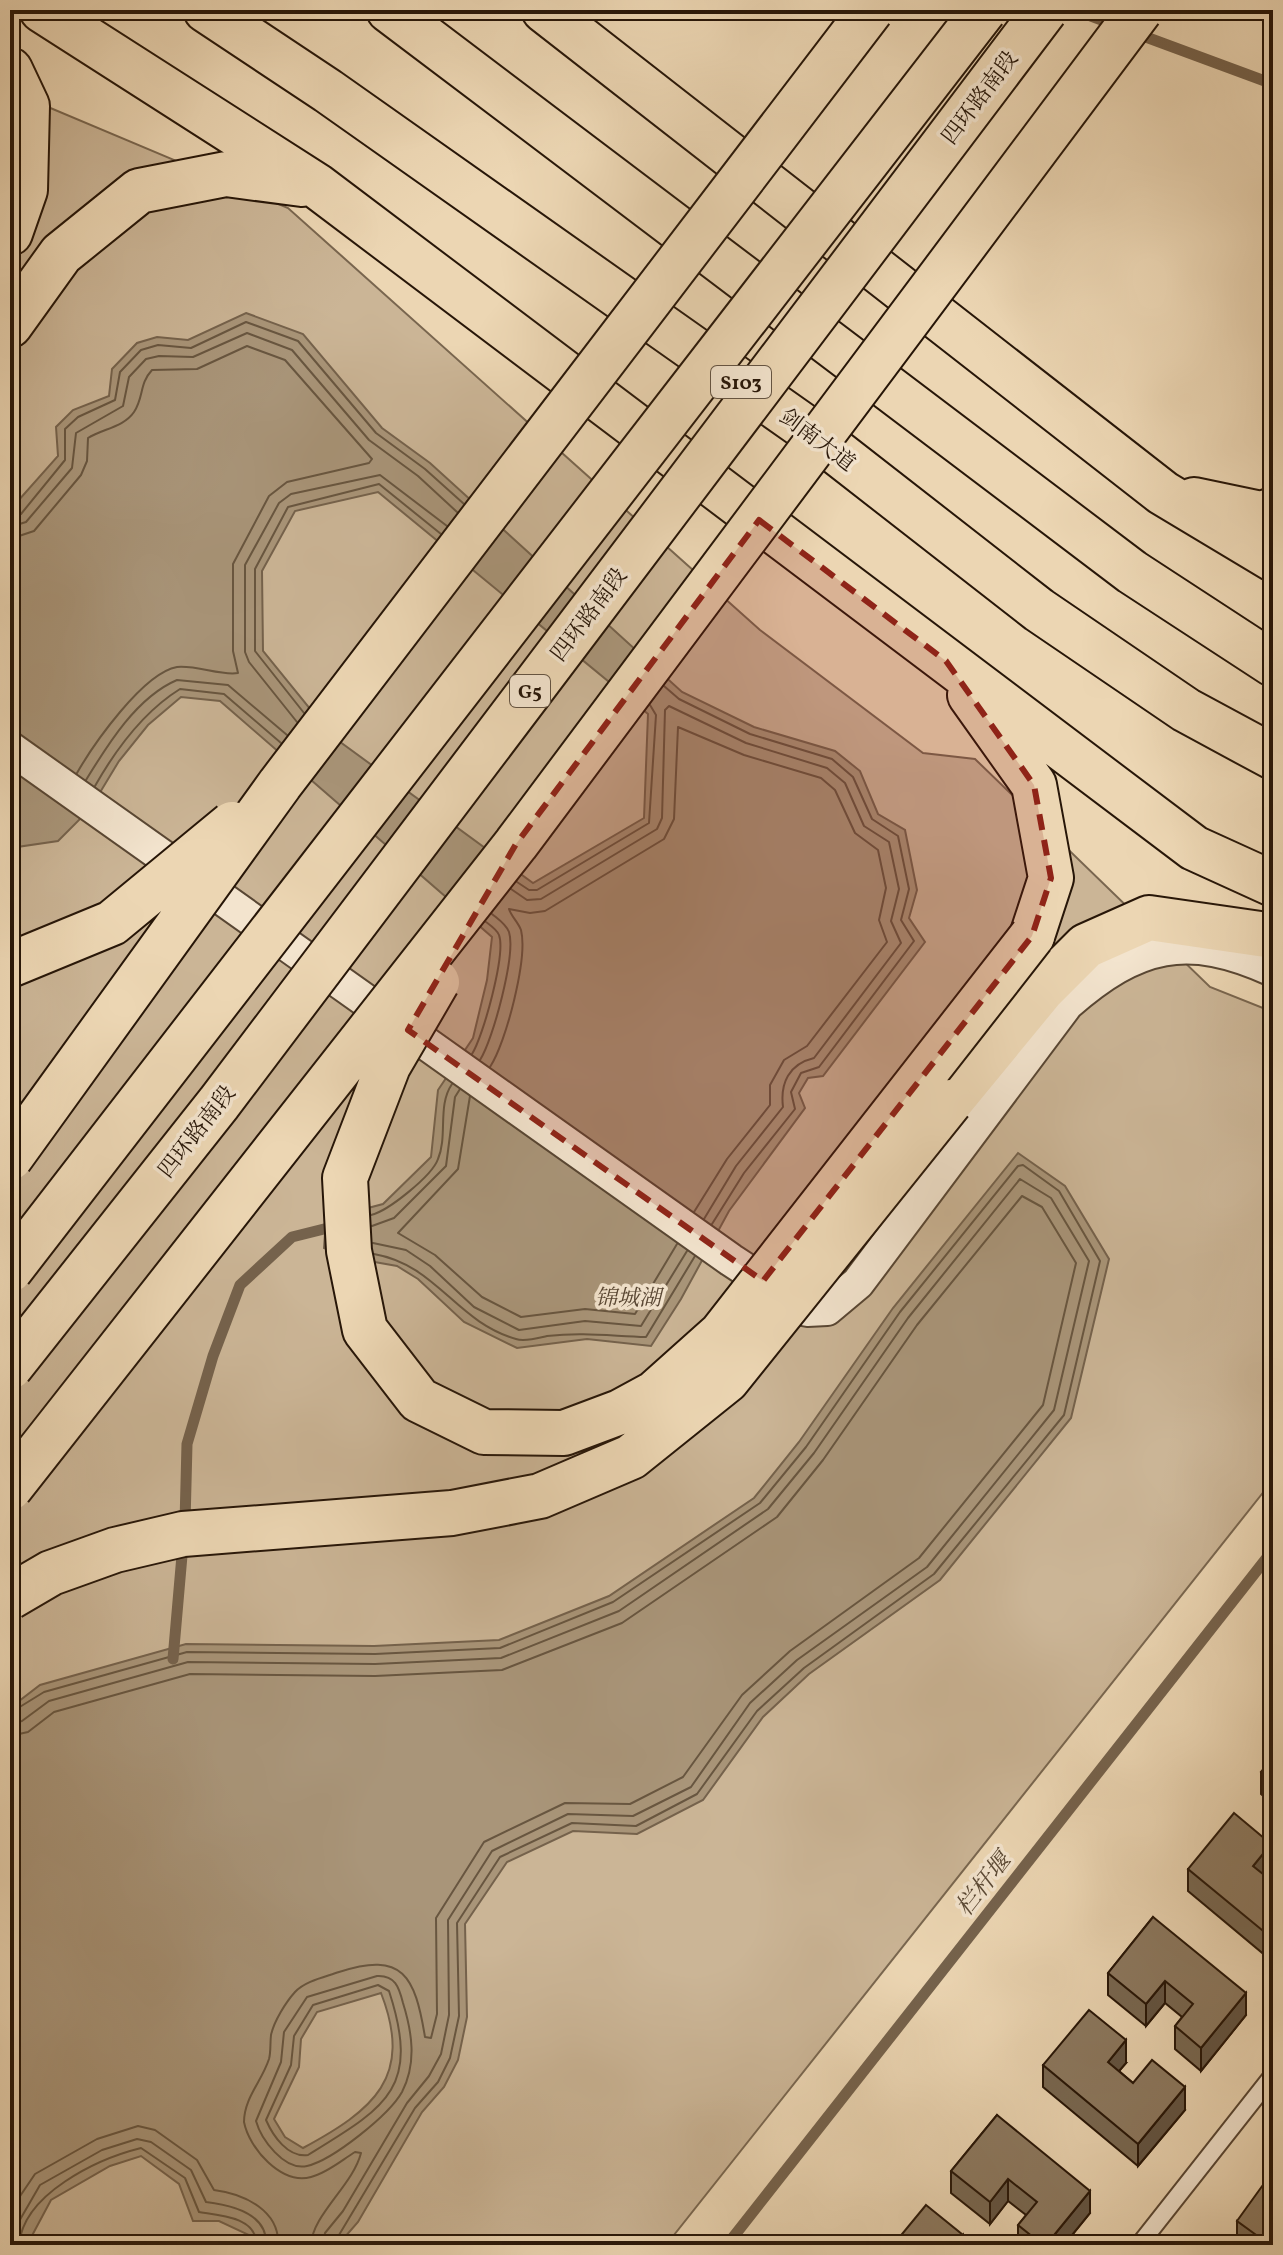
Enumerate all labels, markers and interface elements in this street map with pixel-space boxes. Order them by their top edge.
street label: 四环路南段 [936,45,1026,152]
road number: S103 [711,366,771,398]
street label: 剑南大道 [772,402,861,480]
street label: 四环路南段 [545,562,635,669]
road number: G5 [510,675,550,707]
street label: 四环路南段 [152,1080,244,1185]
park label: 锦城湖 [595,1284,665,1315]
water label: 栏杆堰 [949,1843,1023,1924]

